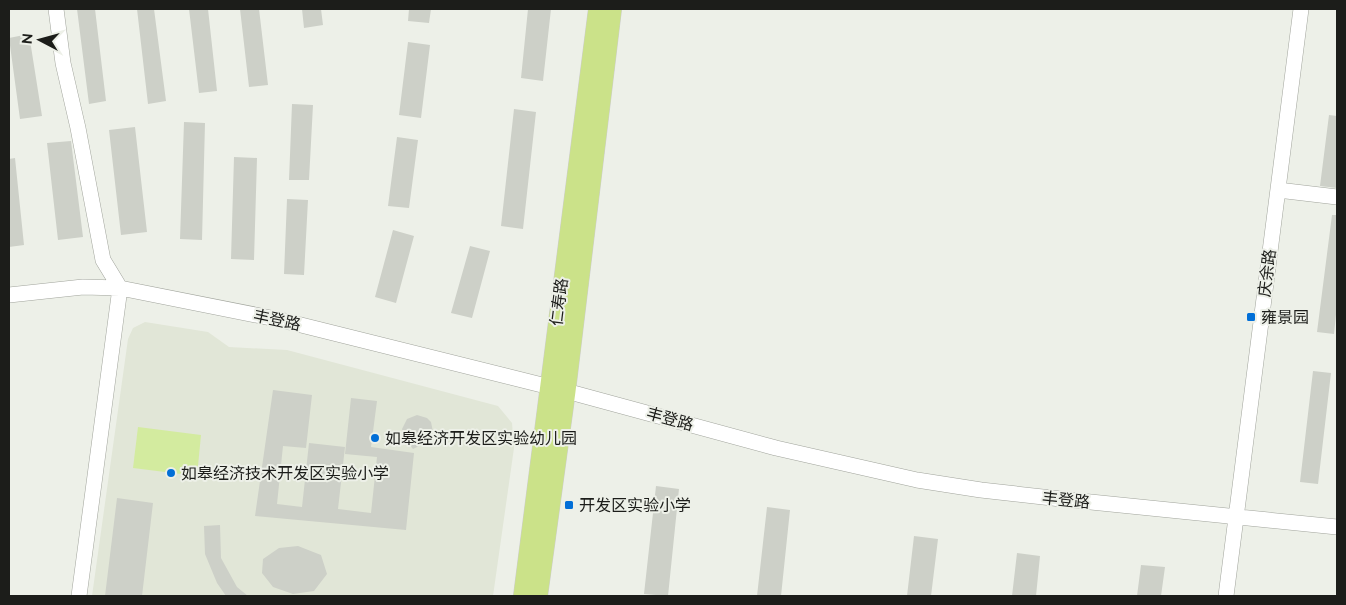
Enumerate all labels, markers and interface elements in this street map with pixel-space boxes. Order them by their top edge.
north arrow [15,15,65,65]
text: N [19,32,36,45]
street label: 庆余路 [1255,248,1279,298]
street label: 仁寿路 [547,277,571,327]
street label: 丰登路 [252,306,302,334]
place label: 雍景园 [1261,308,1309,327]
marker: 雍景园 [1245,311,1257,323]
street label: 丰登路 [644,404,696,434]
place label: 如皋经济开发区实验幼儿园 [385,429,577,448]
marker: 如皋经济开发区实验幼儿园 [369,432,381,444]
place label: 如皋经济技术开发区实验小学 [181,464,389,483]
marker: 如皋经济技术开发区实验小学 [165,467,177,479]
street label: 丰登路 [1041,488,1091,512]
place label: 开发区实验小学 [579,496,691,515]
marker: 开发区实验小学 [563,499,575,511]

